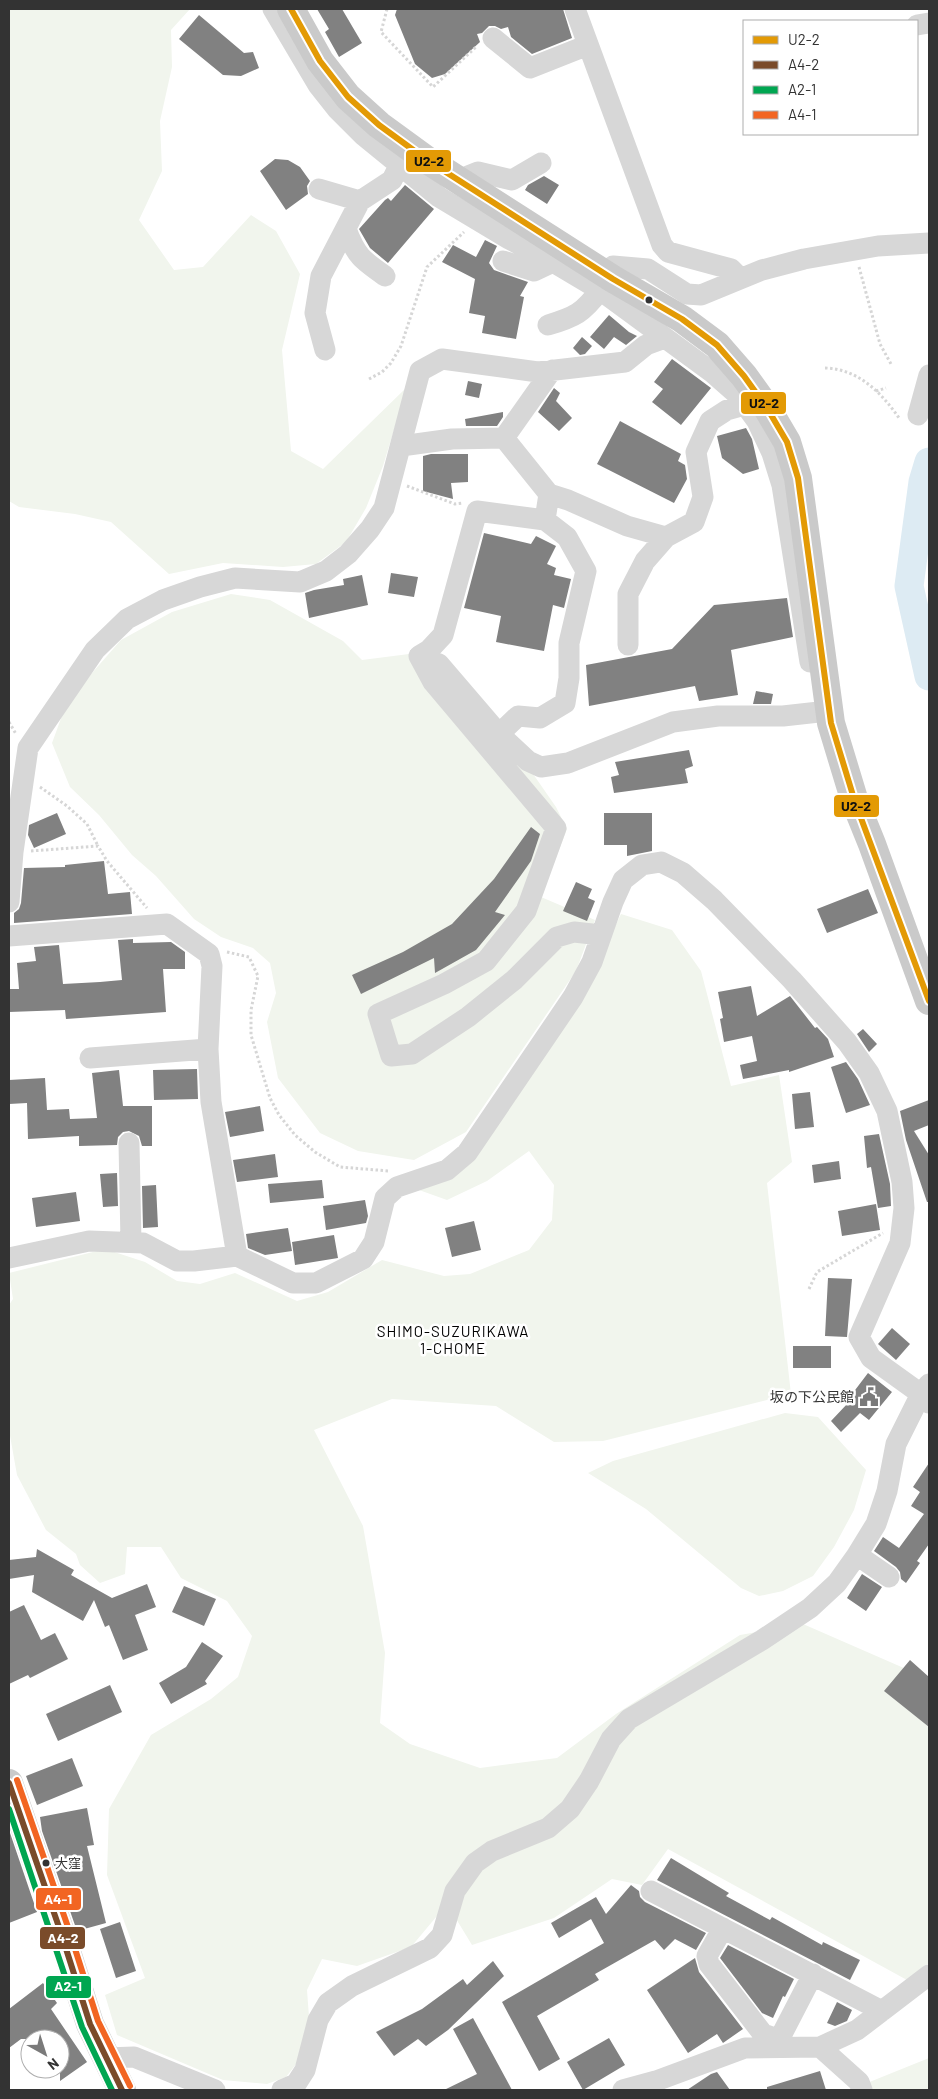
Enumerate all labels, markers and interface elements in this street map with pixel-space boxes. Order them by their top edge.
legend [743,20,918,135]
text: U2-2 [788,30,820,48]
text: A4-2 [788,55,819,73]
text: A2-1 [788,80,816,98]
text: A4-1 [788,105,817,123]
line badge: U2-2 [405,149,452,173]
text: U2-2 [414,152,444,169]
unlabelled marker [644,295,654,305]
line badge: U2-2 [740,391,787,415]
text: U2-2 [749,394,779,411]
line badge: U2-2 [833,794,880,818]
text: U2-2 [841,797,871,814]
district label: SHIMO-SUZURIKAWA 1-CHOME [377,1322,529,1357]
public building icon: 坂の下公民館 [858,1386,880,1408]
place label: 坂の下公民館 [770,1388,854,1405]
place label: 大窪 [55,1855,81,1871]
marker: 大窪 [41,1858,51,1868]
line badge: A4-1 [35,1887,82,1911]
text: A4-1 [44,1890,72,1907]
line badge: A4-2 [39,1926,86,1950]
text: A4-2 [47,1929,79,1946]
line badge: A2-1 [45,1975,92,1999]
text: A2-1 [54,1977,82,1994]
north arrow [20,2029,70,2079]
text: N [45,2055,62,2074]

